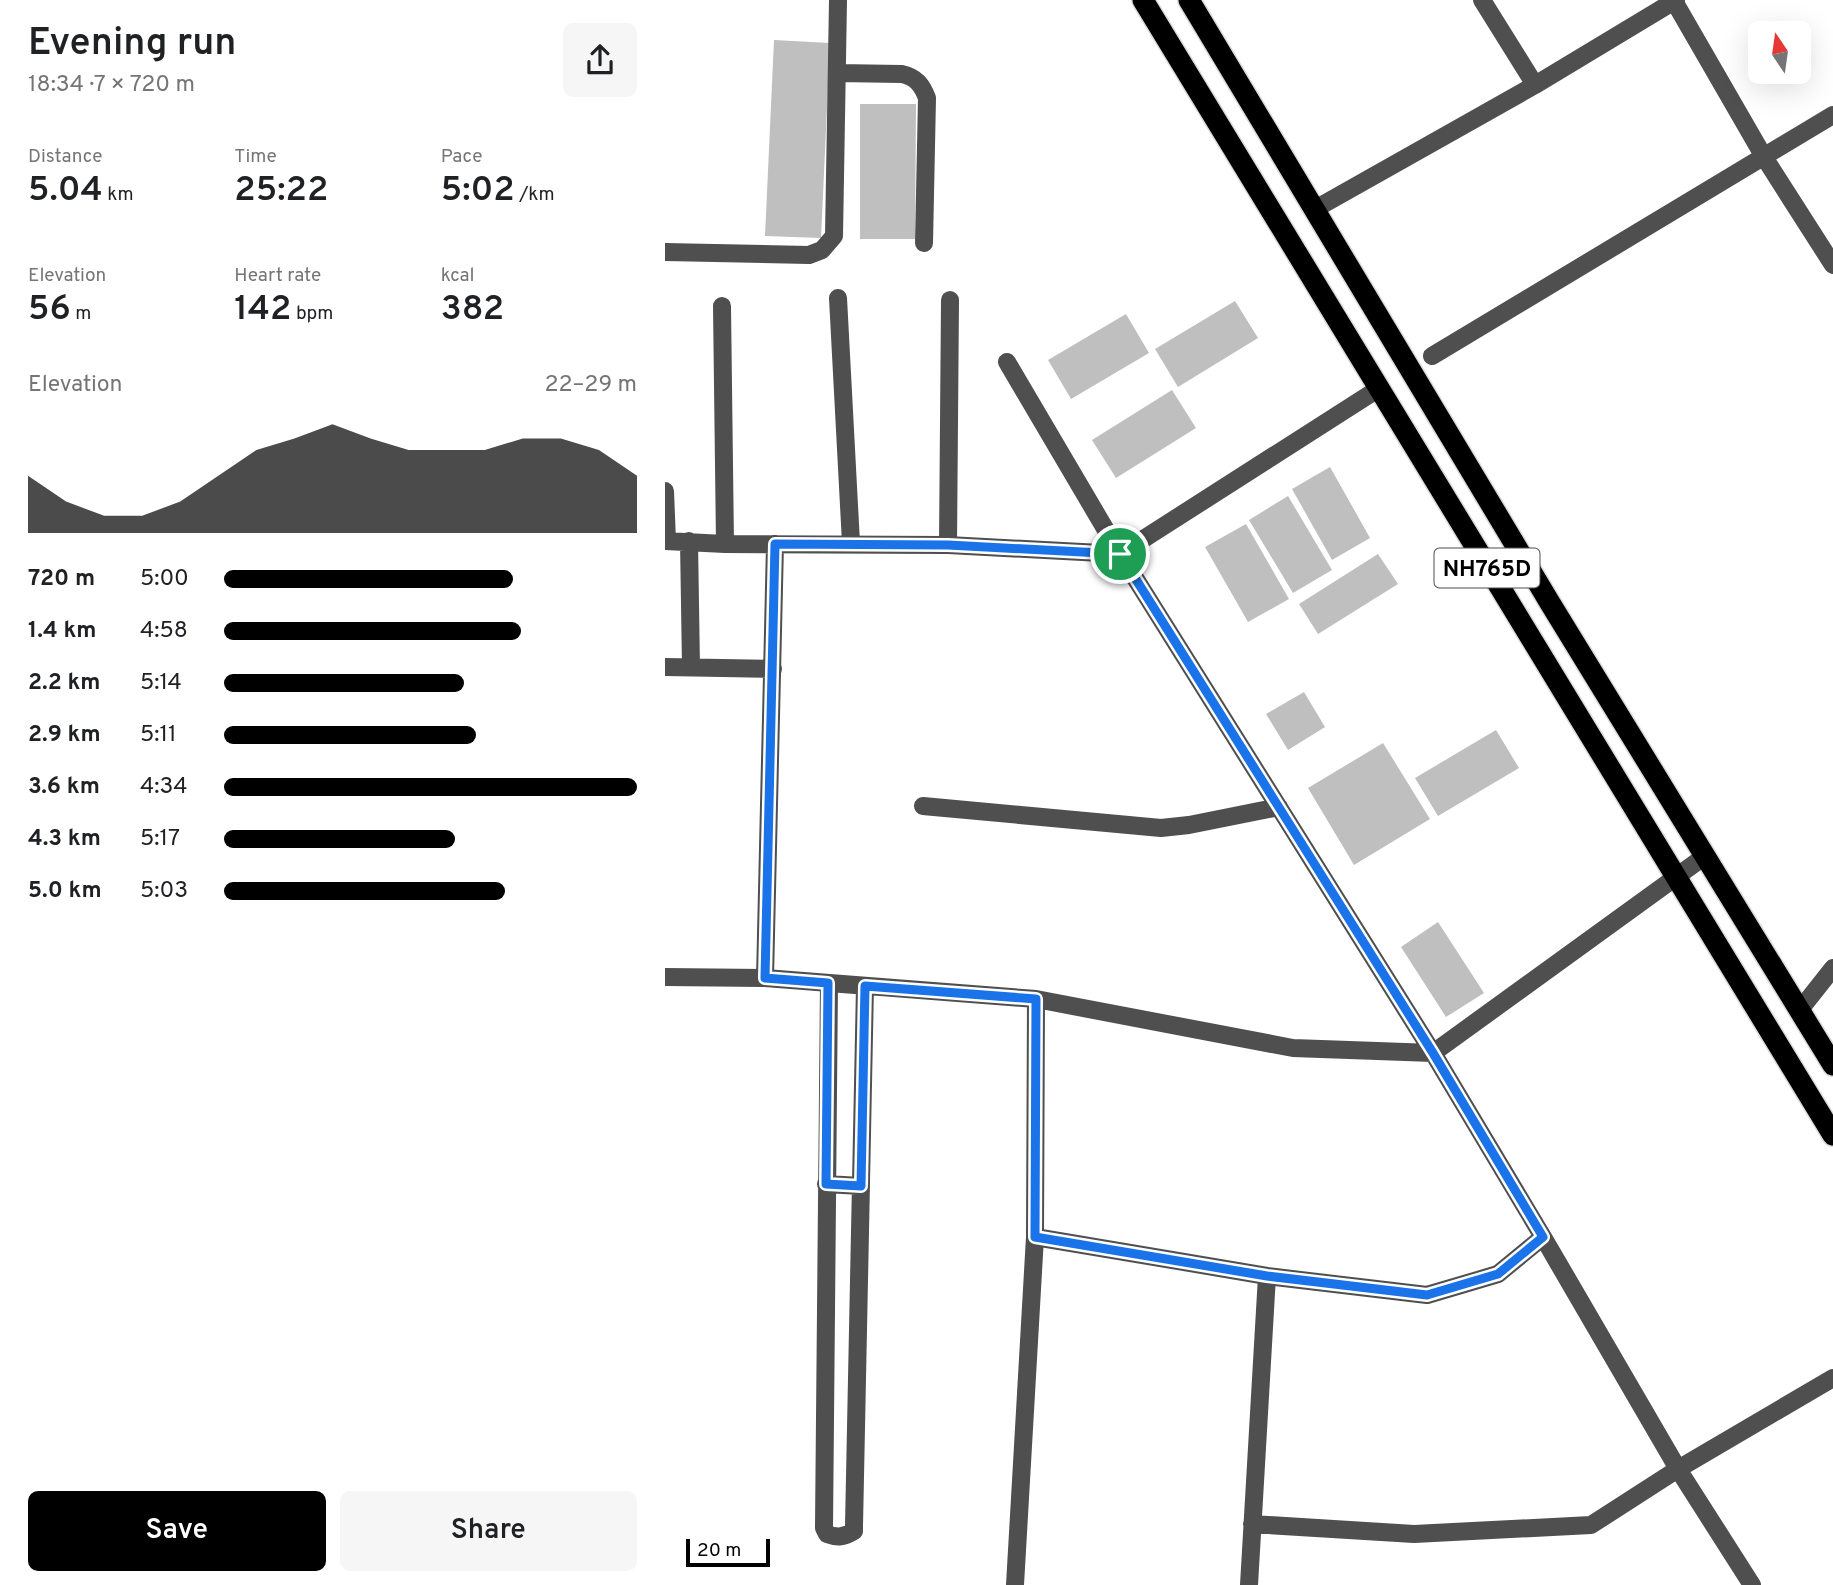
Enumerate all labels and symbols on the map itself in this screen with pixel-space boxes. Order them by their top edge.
north arrow [1748,21,1811,84]
pin [1090,524,1150,584]
road number: NH765D [1435,548,1539,588]
scale bar [686,1536,770,1568]

